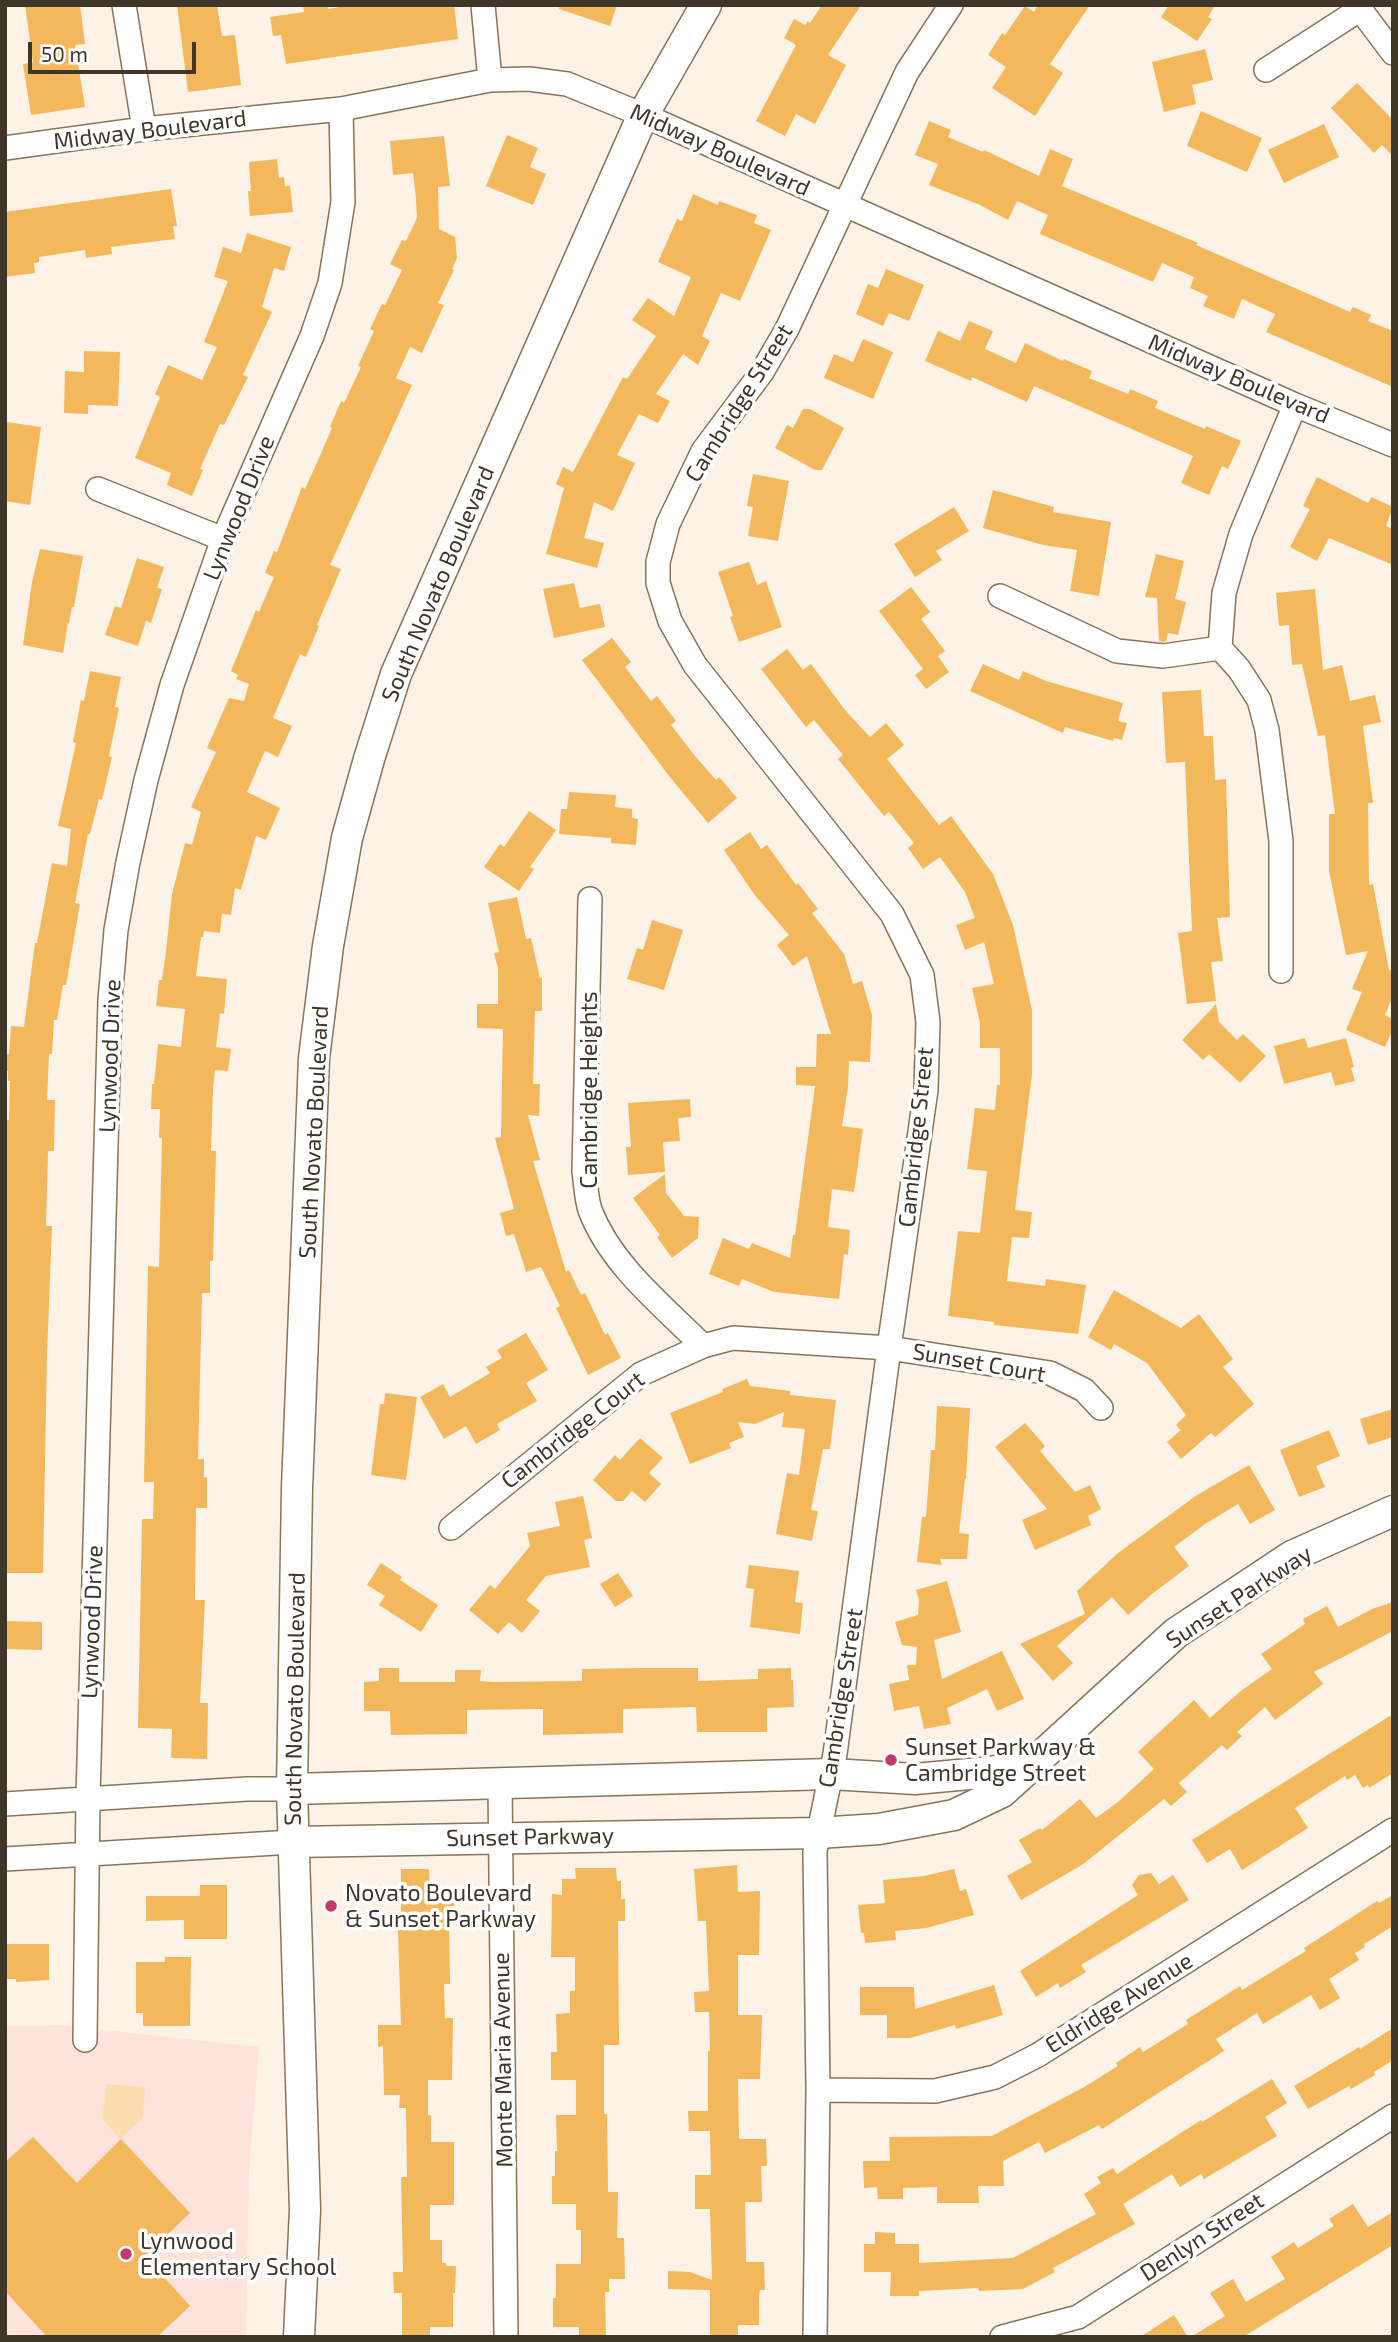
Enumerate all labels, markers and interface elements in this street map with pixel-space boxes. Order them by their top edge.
scale bar [32,28,200,72]
text: 50 m [41,41,88,66]
street label: Midway Boulevard [626,98,814,202]
street label: Midway Boulevard [52,104,248,156]
street label: Cambridge Street [679,319,799,487]
street label: Midway Boulevard [1144,328,1334,430]
street label: Lynwood Drive [197,432,281,584]
street label: South Novato Boulevard [376,462,500,706]
street label: Lynwood Drive [94,979,126,1133]
street label: Cambridge Heights [575,991,603,1189]
street label: South Novato Boulevard [294,1005,334,1259]
street label: Cambridge Street [893,1045,939,1229]
street label: Sunset Court [910,1338,1048,1388]
street label: Cambridge Court [496,1365,650,1495]
street label: Sunset Parkway [1161,1540,1317,1654]
street label: Lynwood Drive [76,1545,108,1699]
street label: South Novato Boulevard [279,1572,311,1826]
street label: Cambridge Street [813,1606,869,1790]
place label: Sunset Parkway & Cambridge Street [905,1733,1096,1787]
marker: Sunset Parkway & Cambridge Street [883,1752,899,1768]
street label: Sunset Parkway [446,1822,614,1852]
place label: Novato Boulevard & Sunset Parkway [345,1879,536,1933]
marker: Novato Boulevard & Sunset Parkway [323,1898,339,1914]
street label: Eldridge Avenue [1040,1947,1198,2059]
street label: Monte Maria Avenue [487,1952,519,2168]
street label: Denlyn Street [1135,2187,1269,2287]
place label: Lynwood Elementary School [140,2227,336,2281]
marker: Lynwood Elementary School [118,2246,134,2262]

